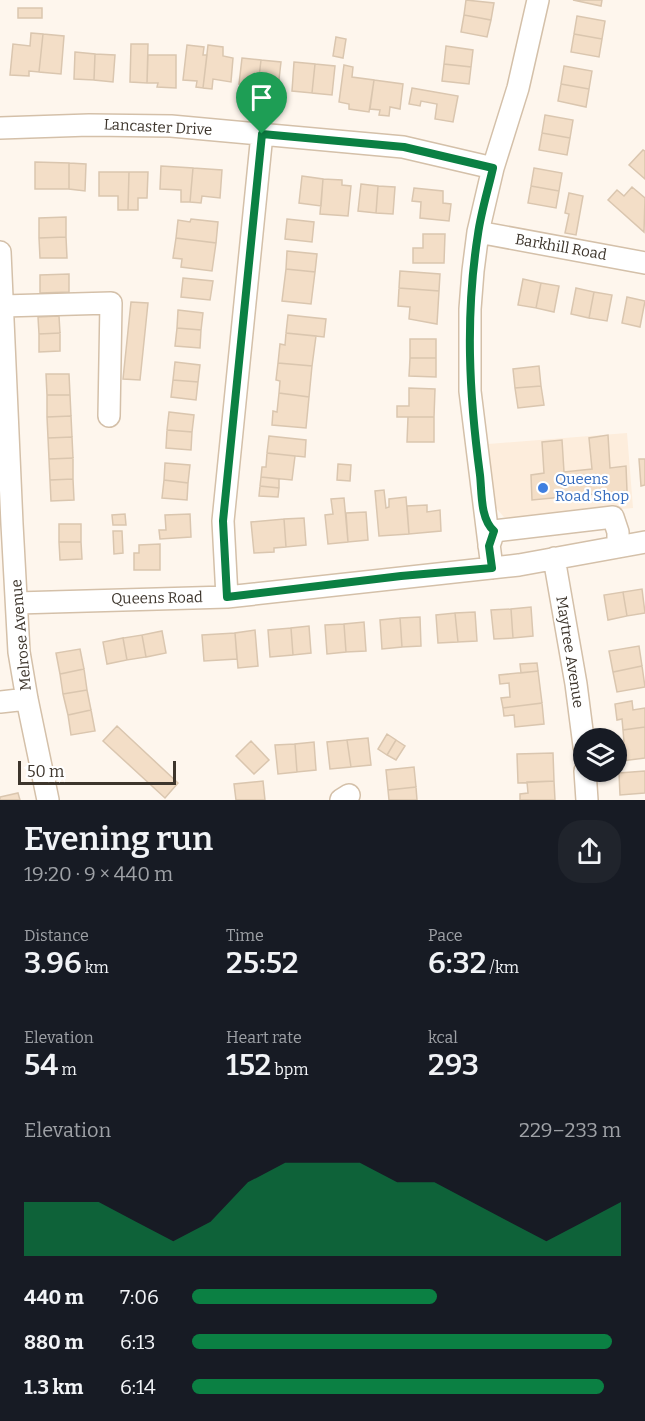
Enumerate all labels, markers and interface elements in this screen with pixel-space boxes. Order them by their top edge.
pin [236,72,287,134]
icon: arrive [245,81,278,114]
street label: Lancaster Drive [103,115,213,139]
street label: Barkhill Road [514,230,608,264]
place label: Queens Road Shop [555,470,629,505]
marker: Queens Road Shop [536,481,550,495]
street label: Melrose Avenue [7,579,35,691]
street label: Queens Road [111,588,203,608]
street label: Maytree Avenue [552,595,588,709]
map controls [573,728,627,782]
button: layers [573,728,627,782]
scale bar [18,758,176,786]
text: 50 m [27,762,64,781]
text: Evening run [24,819,213,859]
button: share [558,820,621,883]
text: 19:20 · 9 × 440 m [24,862,173,886]
text: Distance [24,926,89,945]
text: Time [226,926,264,945]
text: Pace [428,926,463,945]
text: 3.96 [24,945,82,981]
text: 25:52 [226,945,298,981]
text: 6:32 [428,945,486,981]
text: km [82,958,109,977]
text: /km [486,958,519,977]
text: Elevation [24,1028,94,1047]
text: Heart rate [226,1028,302,1047]
text: kcal [428,1028,458,1047]
text: 54 [24,1047,58,1083]
text: 152 [226,1047,271,1083]
text: 293 [428,1047,479,1083]
text: m [58,1060,77,1079]
text: bpm [271,1060,309,1079]
text: Elevation [24,1118,111,1142]
text: 229–233 m [519,1118,621,1142]
text: 440 m [24,1285,84,1309]
text: 7:06 [120,1285,159,1309]
text: 880 m [24,1330,83,1354]
text: 6:13 [120,1330,155,1354]
text: 1.3 km [24,1375,83,1399]
text: 6:14 [120,1375,156,1399]

